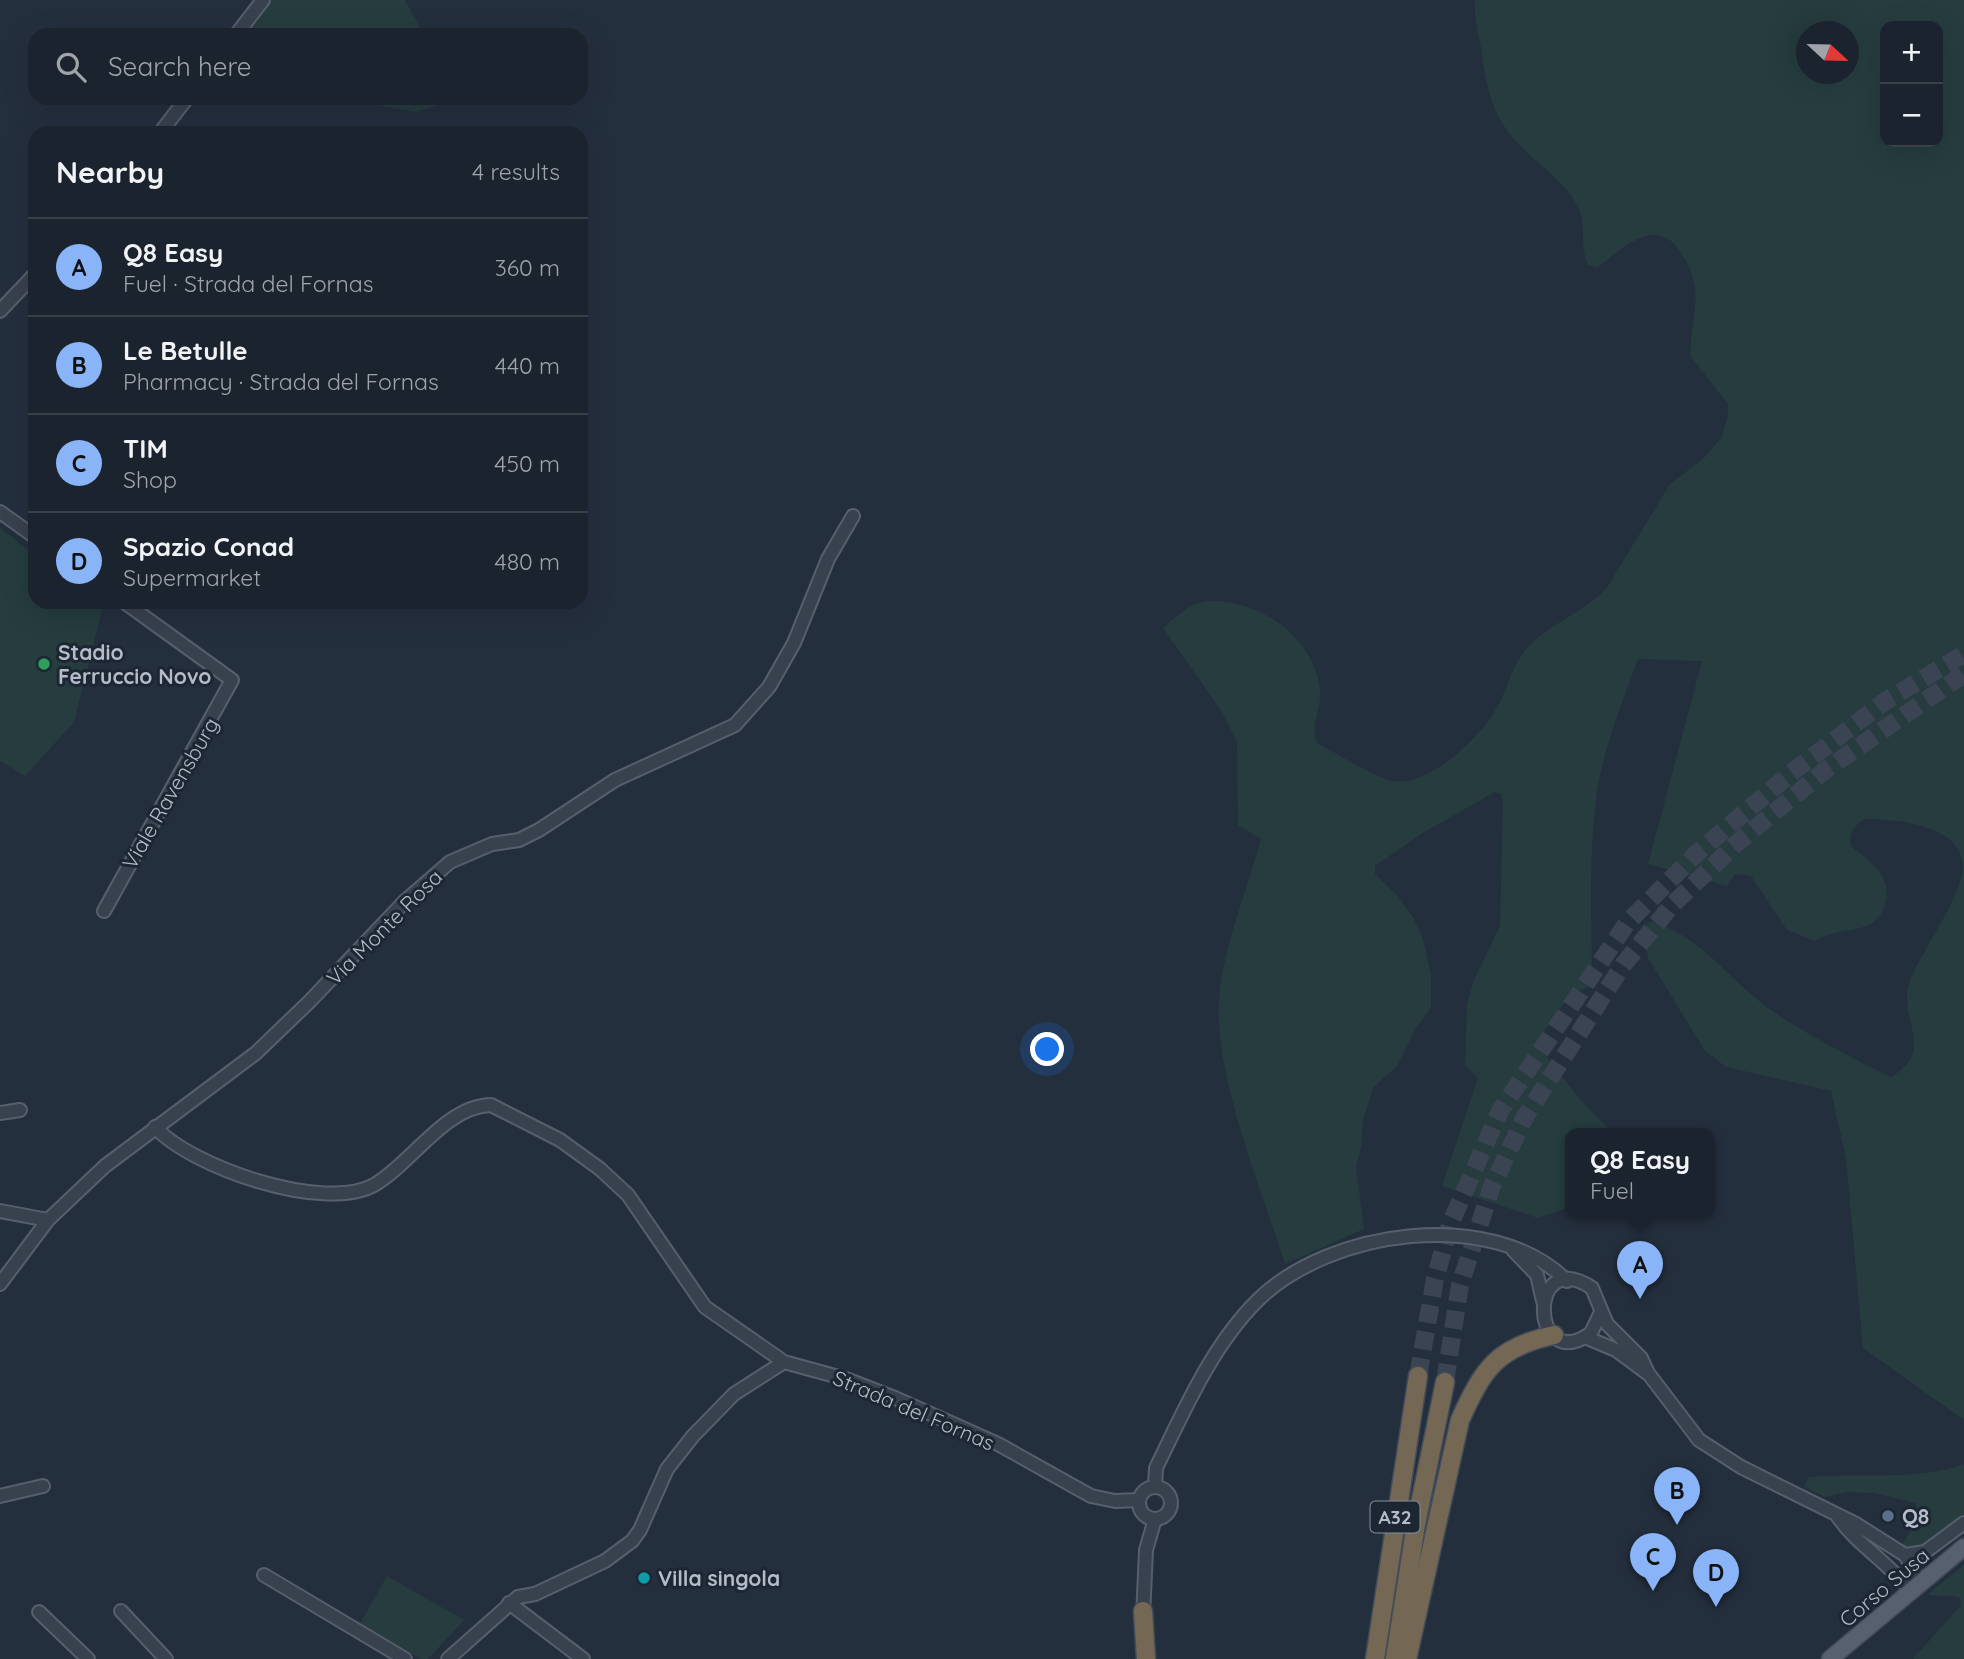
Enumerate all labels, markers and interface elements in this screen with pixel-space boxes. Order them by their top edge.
north arrow [1796,21,1859,84]
map controls [1880,21,1943,147]
button: + [1880,21,1943,84]
search box [28,28,588,105]
icon: search [52,48,90,86]
text: Search here [108,50,252,83]
button: − [1880,84,1943,147]
text: Nearby [56,153,164,191]
text: 4 results [472,157,560,186]
text: Q8 Easy [123,236,223,269]
text: A [72,253,86,282]
text: 360 m [495,253,560,282]
text: Fuel · Strada del Fornas [123,269,373,298]
text: Le Betulle [123,334,248,367]
text: B [71,351,87,380]
text: 440 m [495,351,560,380]
text: Pharmacy · Strada del Fornas [123,367,439,396]
text: TIM [123,432,168,465]
text: C [72,449,86,478]
text: 450 m [494,449,560,478]
text: Shop [123,465,177,494]
text: Spazio Conad [123,530,294,563]
text: D [71,547,87,576]
text: 480 m [495,547,560,576]
text: Supermarket [123,563,261,592]
place label: Stadio Ferruccio Novo [58,639,211,689]
marker: Stadio Ferruccio Novo [36,656,52,672]
street label: Viale Ravensburg [116,713,224,873]
street label: Via Monte Rosa [321,864,447,990]
your location [1030,1032,1064,1066]
popup [1565,1128,1715,1219]
text: Q8 Easy [1590,1143,1690,1176]
text: Fuel [1590,1176,1634,1205]
pin: A [1617,1241,1663,1299]
street label: Strada del Fornas [829,1364,999,1456]
pin: B [1654,1467,1700,1525]
road number: A32 [1370,1502,1420,1532]
place label: Q8 [1902,1503,1929,1529]
marker: Q8 [1880,1508,1896,1524]
pin: C [1630,1533,1676,1591]
street label: Corso Susa [1834,1542,1934,1632]
pin: D [1693,1549,1739,1607]
place label: Villa singola [658,1565,780,1591]
marker: Villa singola [636,1570,652,1586]

